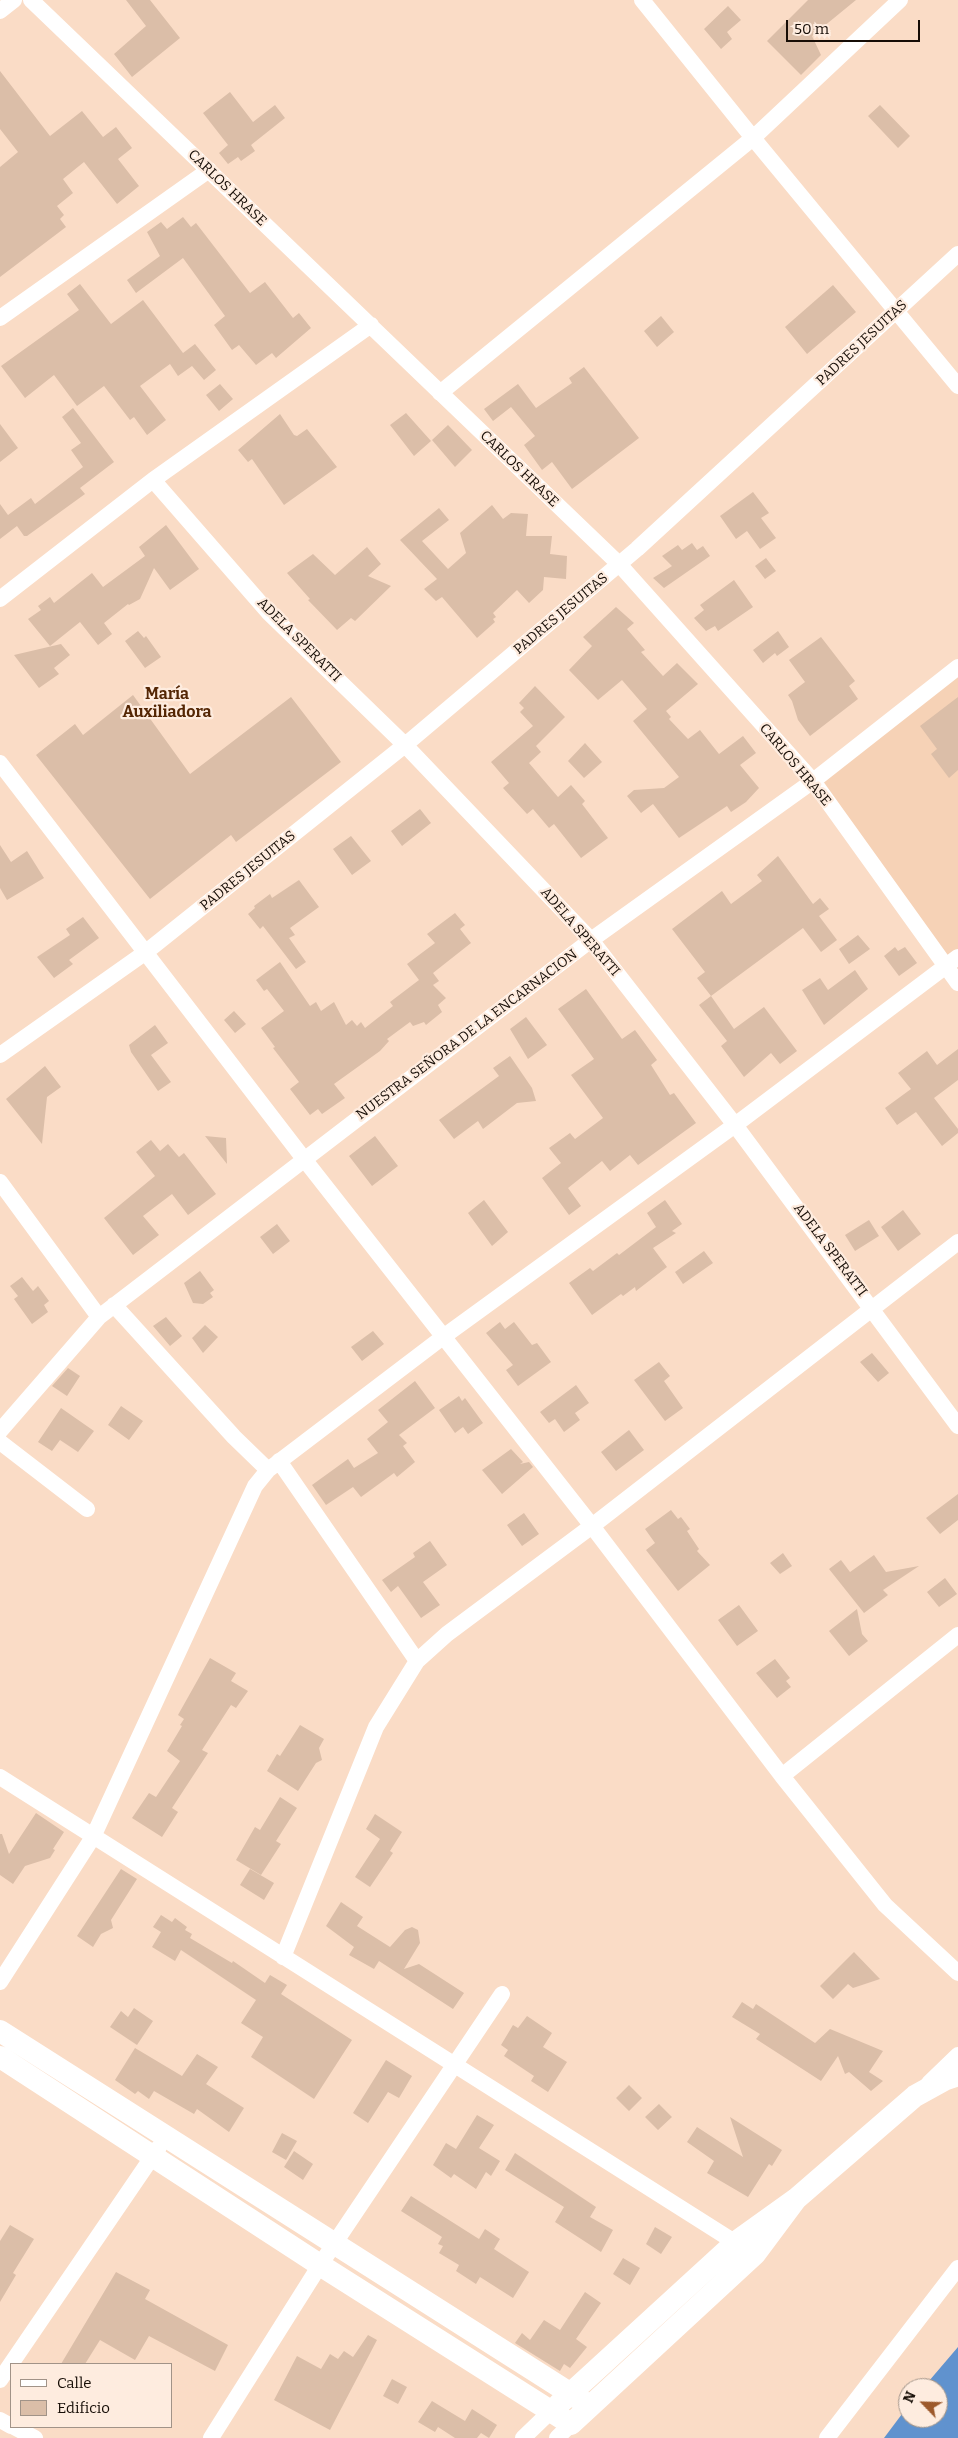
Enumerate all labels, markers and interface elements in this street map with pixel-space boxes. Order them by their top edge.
scale bar [788,10,922,42]
text: 50 m [794,20,829,38]
street label: CARLOS HRASE [184,146,270,230]
street label: PADRES JESUITAS [813,297,911,389]
street label: CARLOS HRASE [476,427,562,511]
street label: PADRES JESUITAS [510,570,612,658]
street label: ADELA SPERATTI [253,594,345,686]
district label: María Auxiliadora [123,685,211,723]
street label: CARLOS HRASE [756,720,834,810]
street label: PADRES JESUITAS [197,827,299,915]
street label: ADELA SPERATTI [537,884,623,980]
street label: NUESTRA SEÑORA DE LA ENCARNACION [353,946,581,1124]
street label: ADELA SPERATTI [790,1200,870,1300]
legend [10,2363,172,2428]
text: Calle [57,2374,91,2392]
north arrow [898,2378,948,2428]
text: N [900,2389,920,2405]
text: Edificio [57,2399,110,2417]

